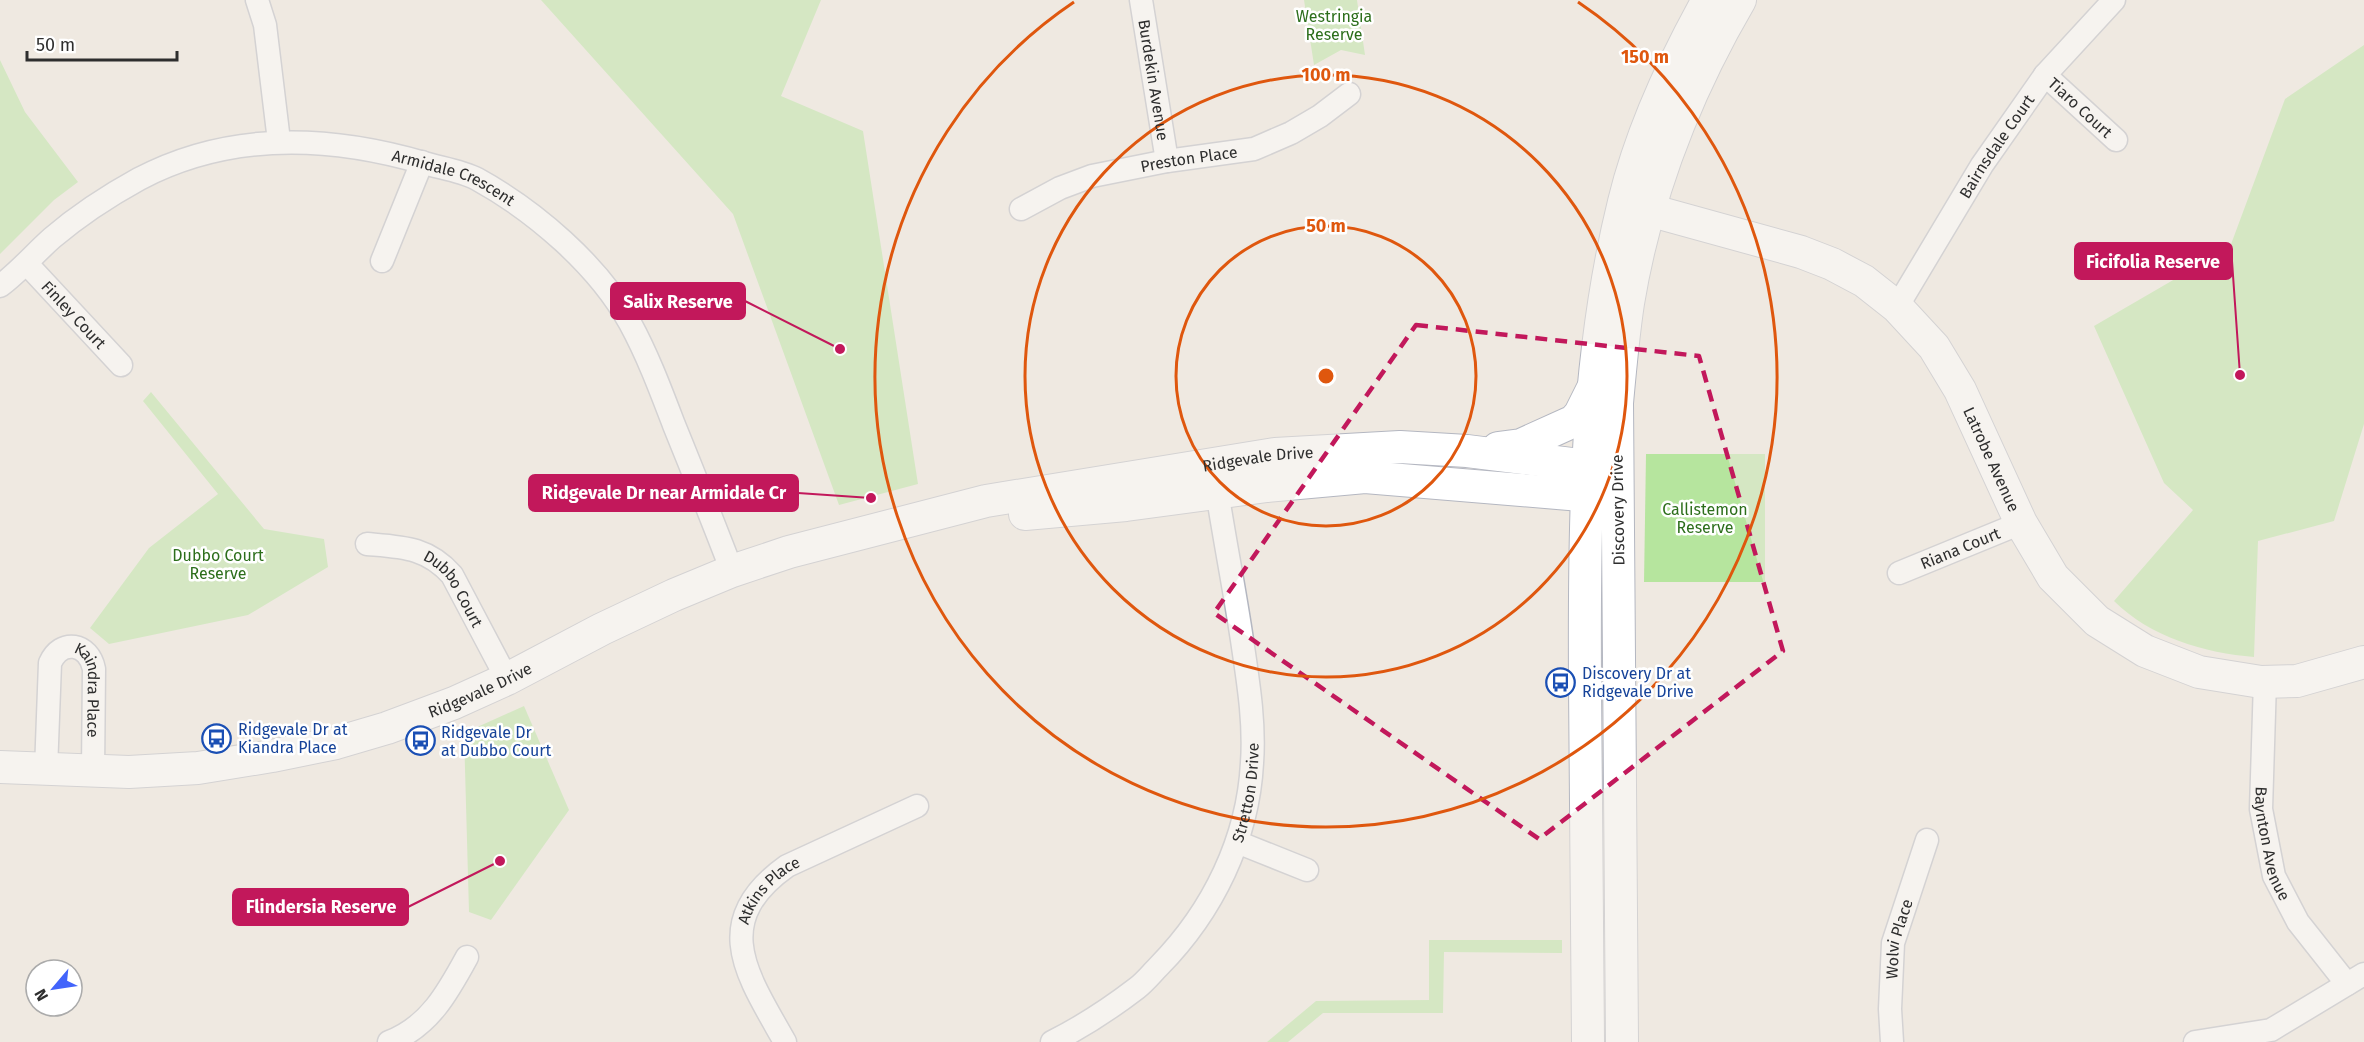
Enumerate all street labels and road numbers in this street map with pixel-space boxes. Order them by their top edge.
street label: Burdekin Avenue [1135,18,1173,142]
street label: Tiaro Court [2044,73,2117,142]
street label: Bairnsdale Court [1955,91,2038,202]
street label: Preston Place [1139,142,1239,176]
street label: Armidale Crescent [390,145,519,210]
street label: Finley Court [38,277,110,353]
street label: Latrobe Avenue [1960,404,2024,515]
street label: Ridgevale Drive [1201,442,1314,475]
street label: Discovery Drive [1608,454,1628,566]
street label: Riana Court [1917,523,2003,573]
street label: Dubbo Court [420,546,487,630]
street label: Kaindra Place [72,638,104,738]
street label: Ridgevale Drive [425,658,535,721]
street label: Stretton Drive [1228,743,1262,845]
street label: Baynton Avenue [2251,786,2295,904]
street label: Atkins Place [733,852,803,926]
street label: Wolvi Place [1882,896,1916,980]

